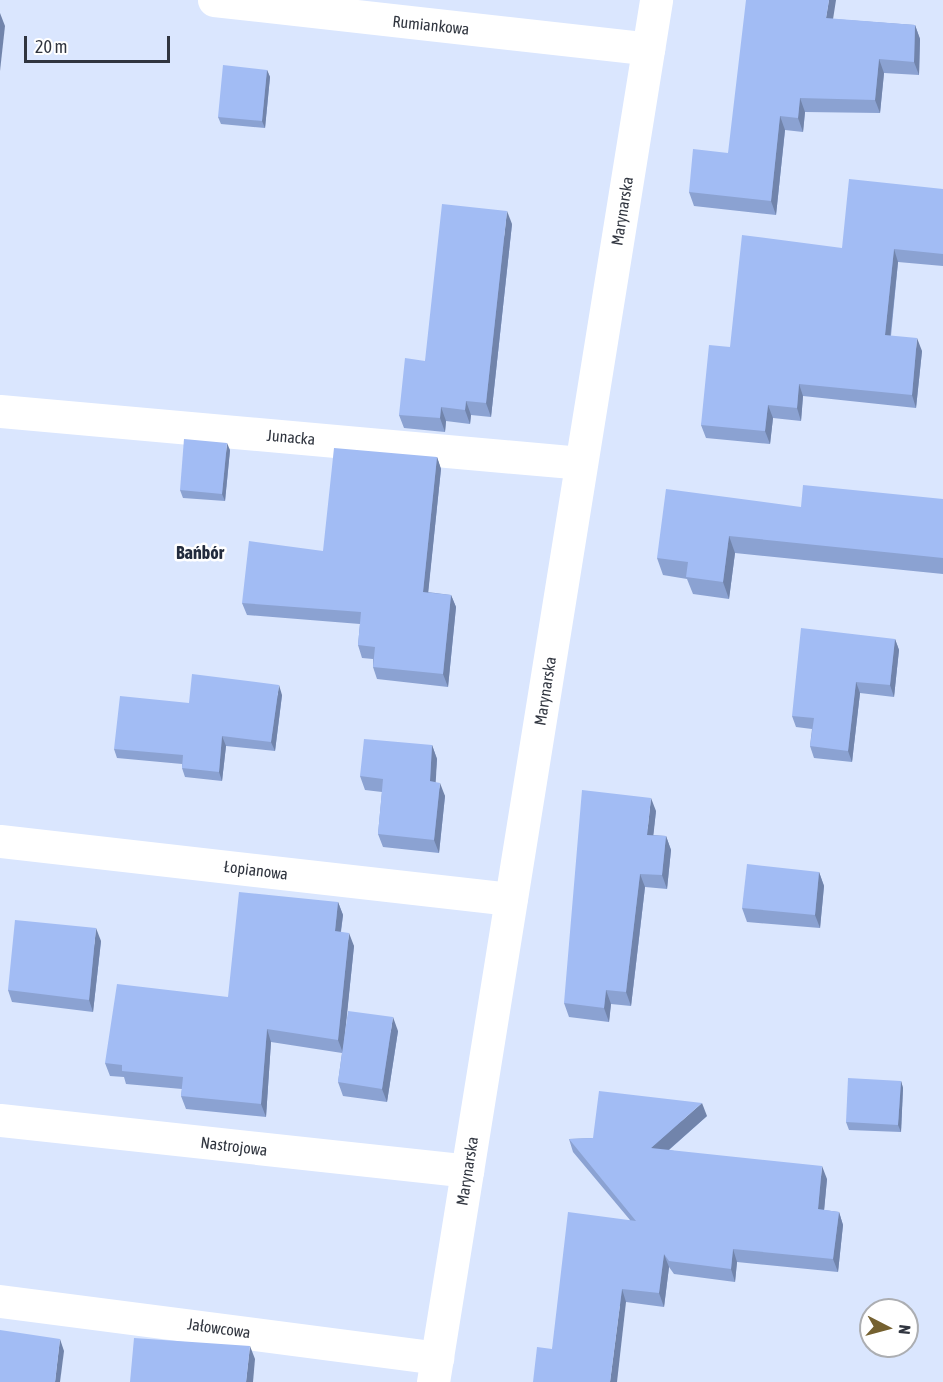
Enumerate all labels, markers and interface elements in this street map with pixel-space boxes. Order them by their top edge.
street label: Rumiankowa [392,11,470,39]
scale bar [27,24,172,62]
text: 20 m [35,36,67,57]
street label: Marynarska [607,175,637,247]
street label: Junacka [266,425,316,449]
district label: Bańbór [176,542,224,564]
street label: Marynarska [530,655,560,727]
street label: Łopianowa [223,857,289,883]
street label: Nastrojowa [199,1132,269,1160]
street label: Marynarska [452,1135,482,1207]
north arrow [859,1298,919,1358]
street label: Jałowcowa [186,1314,252,1342]
text: N [895,1324,914,1335]

